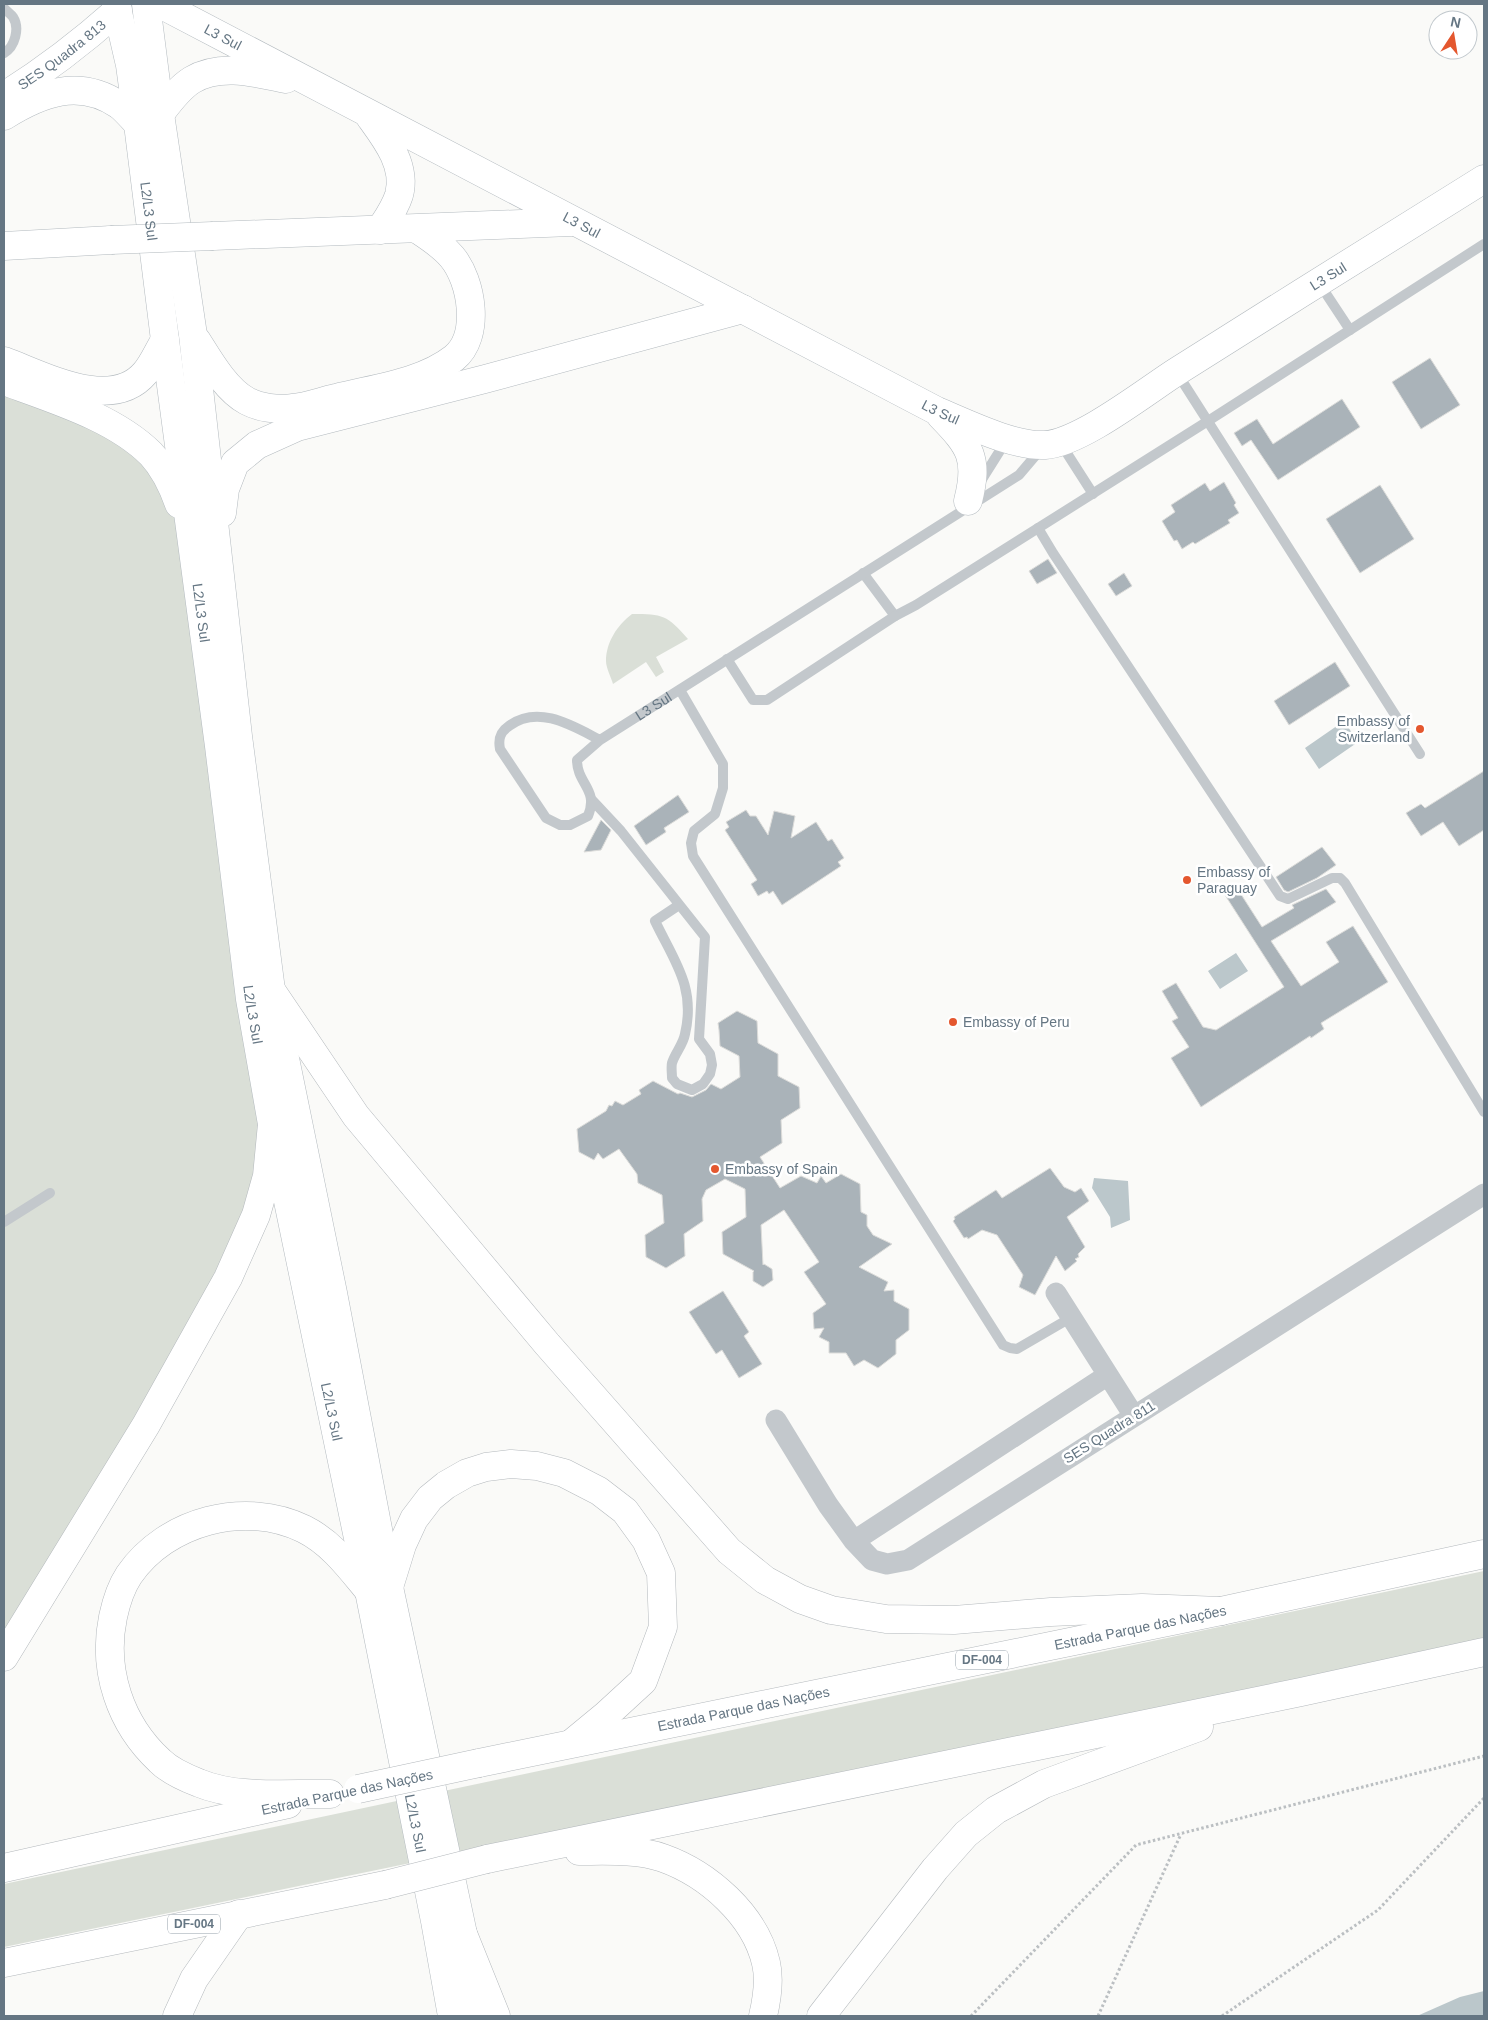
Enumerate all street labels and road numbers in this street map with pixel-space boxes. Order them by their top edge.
street label: SES Quadra 813 [15,16,109,93]
street label: L3 Sul [202,21,244,53]
street label: L2/L3 Sul [137,181,161,242]
street label: L3 Sul [560,209,603,241]
street label: L3 Sul [1307,259,1349,294]
street label: L3 Sul [919,396,962,428]
street label: L2/L3 Sul [189,582,213,643]
street label: L3 Sul [632,689,675,724]
street label: L2/L3 Sul [240,984,266,1045]
street label: L2/L3 Sul [318,1381,346,1442]
street label: SES Quadra 811 [1060,1397,1158,1467]
street label: Estrada Parque das Nações [1053,1602,1228,1653]
road number: DF-004 [956,1650,1008,1670]
street label: Estrada Parque das Nações [656,1683,831,1734]
street label: Estrada Parque das Nações [260,1766,434,1818]
street label: L2/L3 Sul [402,1793,429,1854]
road number: DF-004 [168,1915,220,1934]

